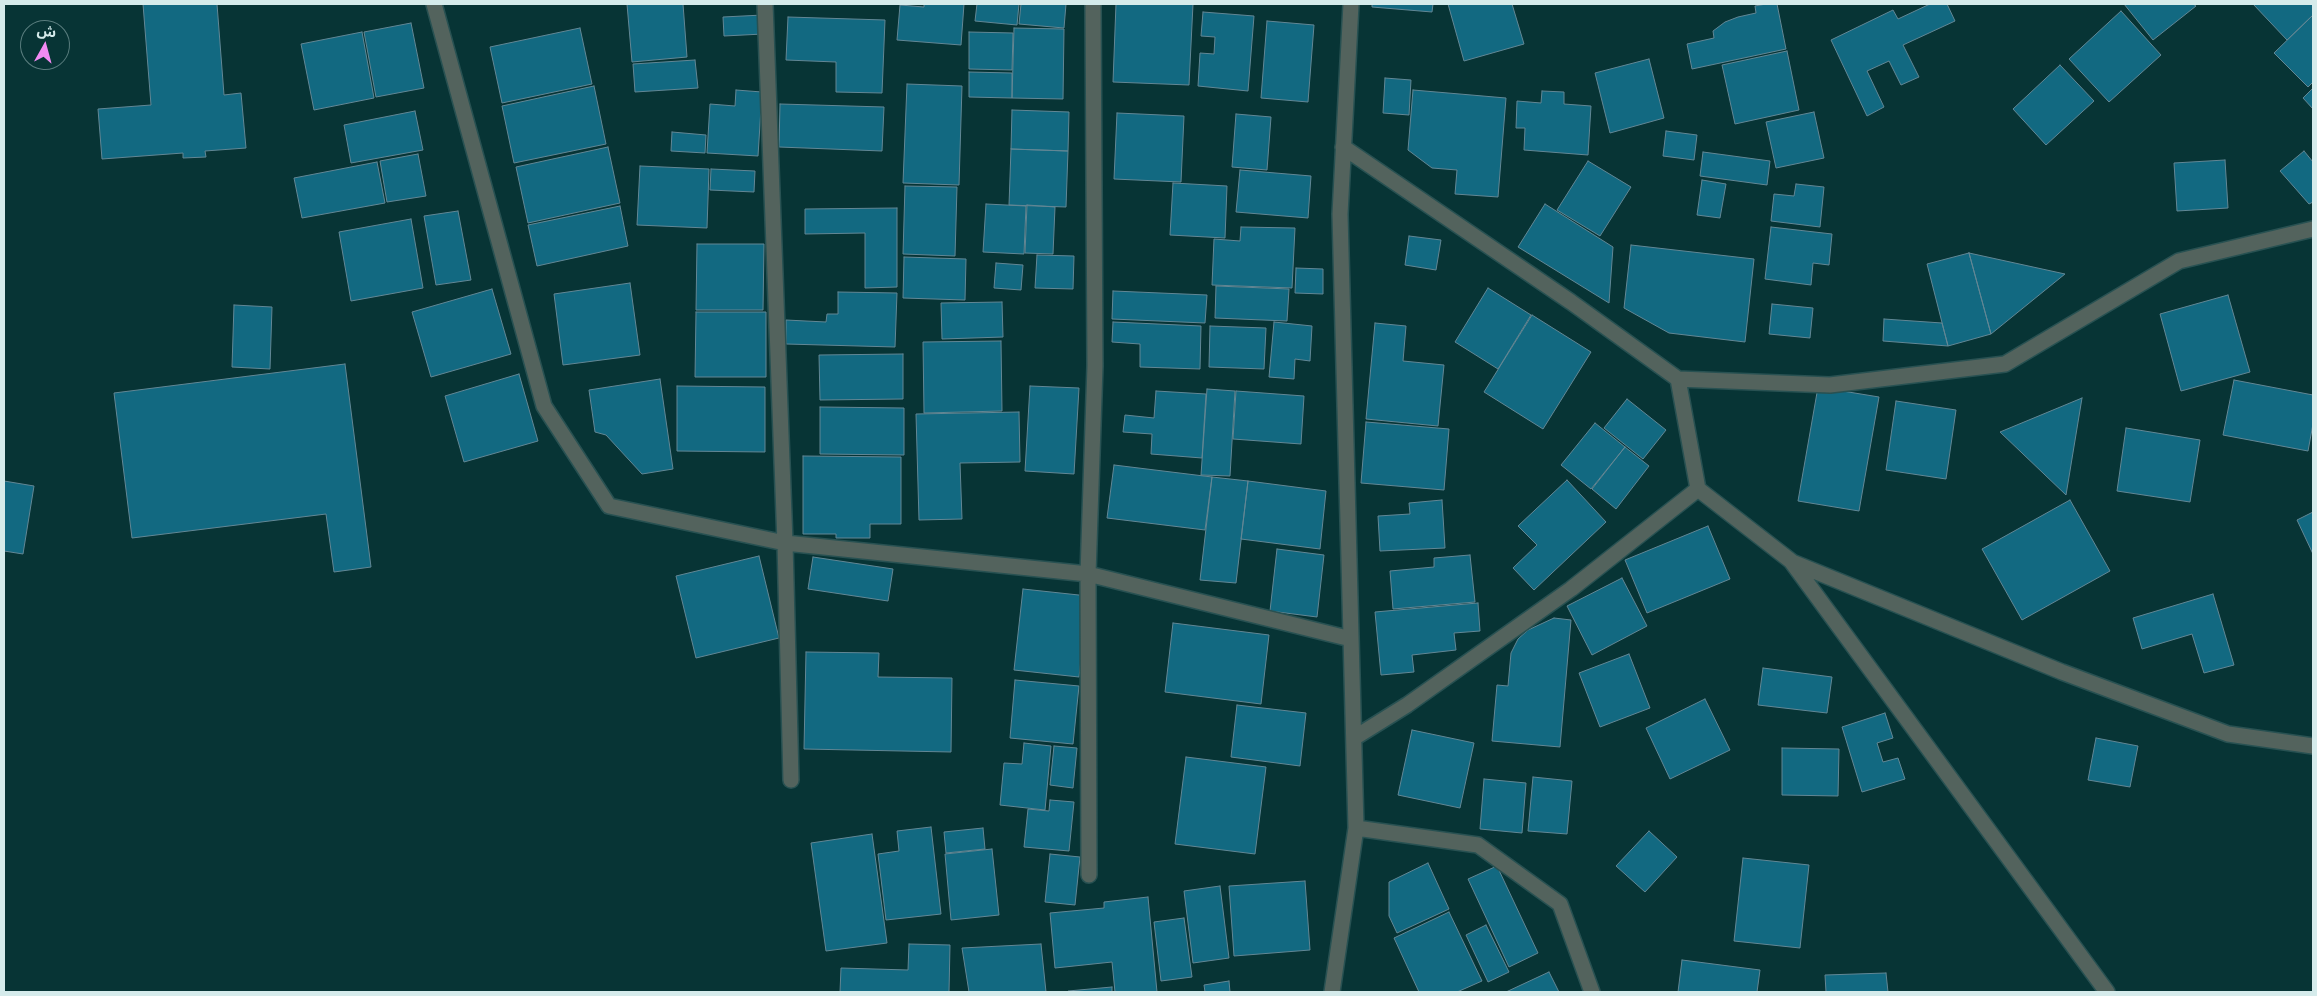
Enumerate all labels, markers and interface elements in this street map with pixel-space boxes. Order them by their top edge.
north arrow [20,20,70,70]
text: ش [36,21,57,41]

